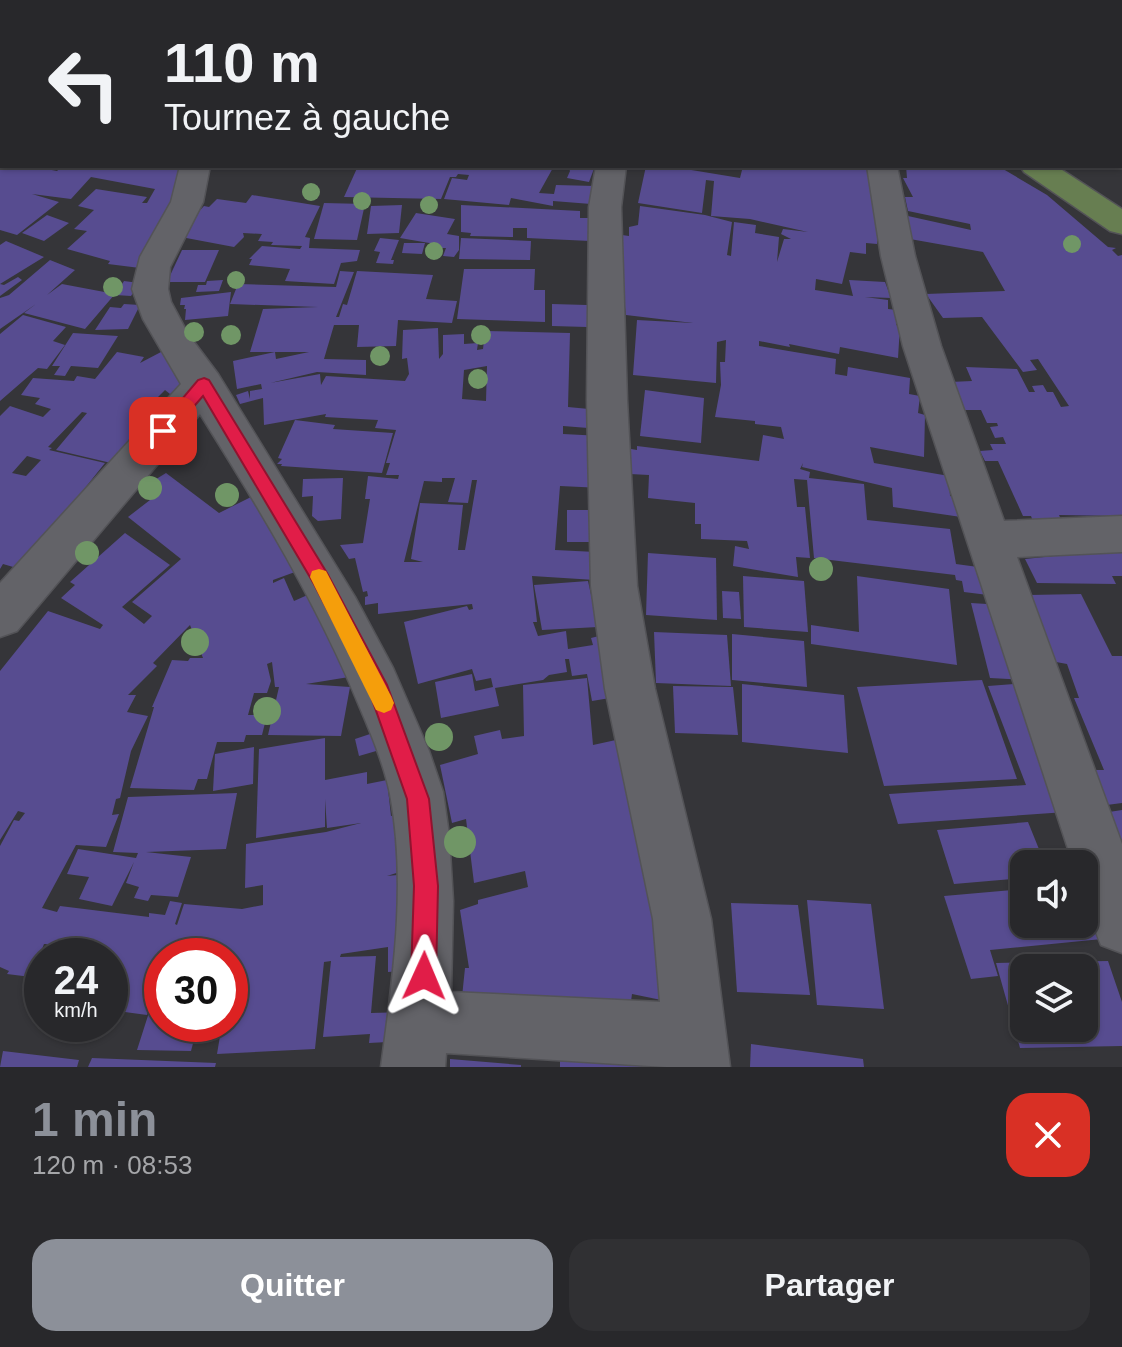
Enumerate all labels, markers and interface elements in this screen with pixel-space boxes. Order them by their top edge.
text: 110 m [164,31,320,94]
icon: left [32,32,136,136]
text: Tournez à gauche [164,97,450,138]
pin [129,397,197,465]
icon: arrive [141,409,185,453]
map controls [1010,850,1098,1042]
button: sound [1010,850,1098,938]
position arrow [382,934,466,1018]
speed limit sign: 30 [144,938,248,1042]
button: layers [1010,954,1098,1042]
text: 24 [54,958,98,1002]
text: km/h [54,999,98,1021]
text: 1 min [32,1093,157,1146]
button: close [1006,1093,1090,1177]
text: 120 m · 08:53 [32,1150,192,1180]
button: Quitter [32,1239,553,1331]
button: Partager [569,1239,1090,1331]

